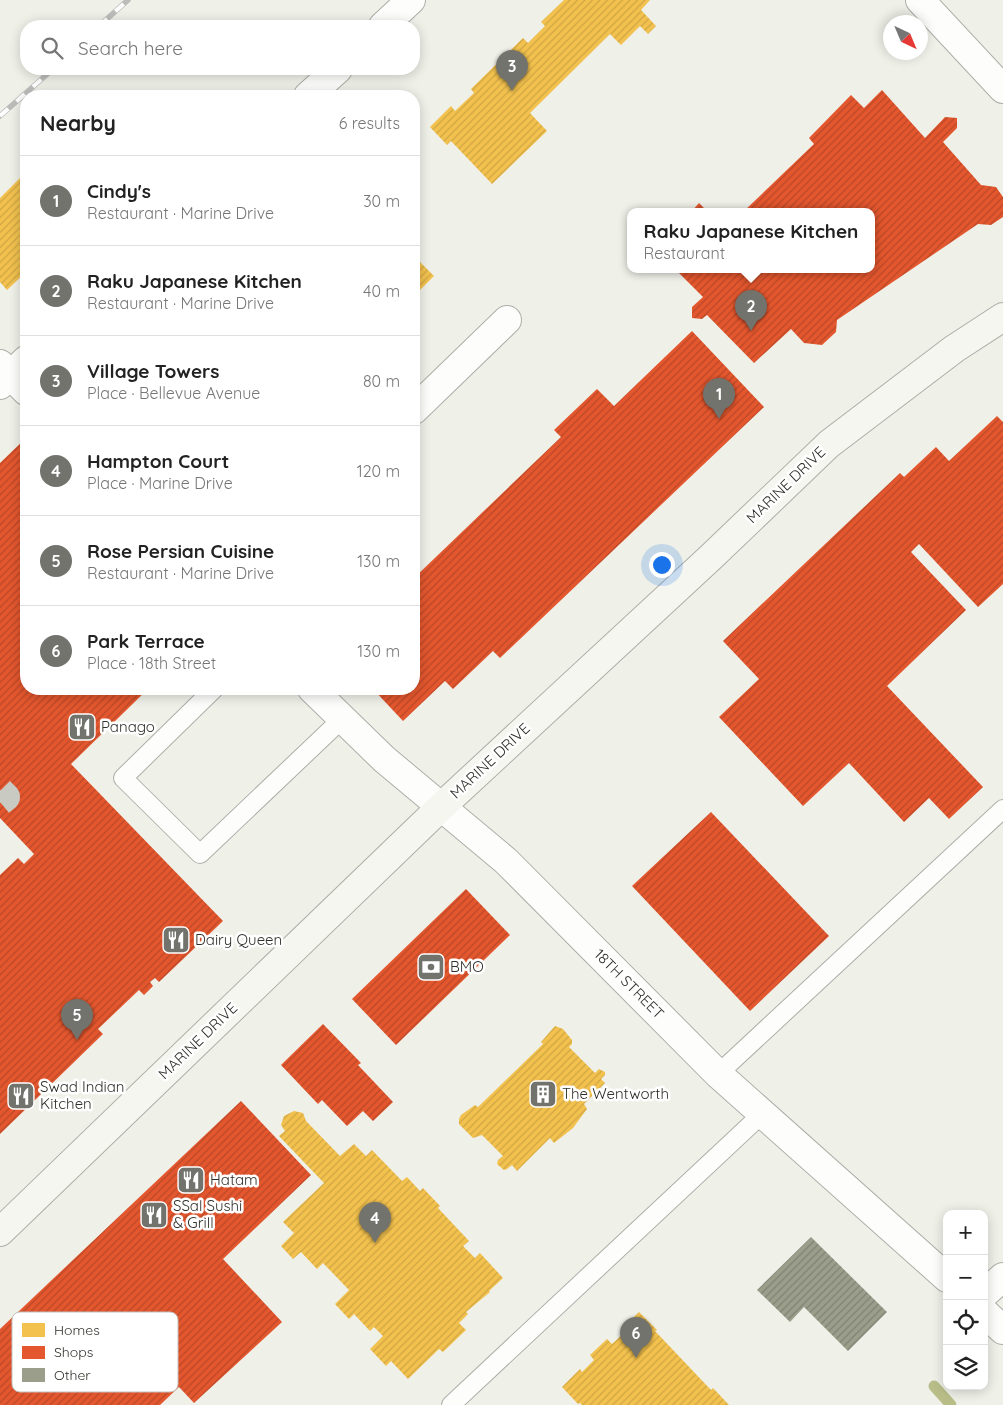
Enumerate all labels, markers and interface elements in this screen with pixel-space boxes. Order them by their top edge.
north arrow [883,15,928,60]
search box [20,20,420,75]
icon: search [38,34,66,62]
text: Search here [78,36,183,60]
pin: 3 [496,50,528,91]
text: Nearby [40,110,116,136]
text: 6 results [339,113,400,133]
text: Cindy's [87,179,151,203]
text: 1 [53,191,59,211]
text: 30 m [363,191,400,211]
text: Restaurant · Marine Drive [87,203,274,223]
popup [627,208,875,273]
text: Raku Japanese Kitchen [644,219,858,243]
text: Restaurant [644,243,725,263]
text: Raku Japanese Kitchen [87,269,302,293]
text: 2 [51,281,61,301]
text: 40 m [363,281,400,301]
pin: 2 [735,290,767,331]
text: Restaurant · Marine Drive [87,293,274,313]
text: Village Towers [87,359,220,383]
text: 3 [52,371,60,391]
text: 80 m [363,371,400,391]
pin: 1 [703,378,735,419]
text: Place · Bellevue Avenue [87,383,260,403]
street label: MARINE DRIVE [742,442,829,527]
text: Hampton Court [87,449,229,473]
text: 4 [51,461,61,481]
text: 120 m [357,461,400,481]
text: Place · Marine Drive [87,473,233,493]
text: Rose Persian Cuisine [87,539,274,563]
text: 5 [51,551,61,571]
text: 130 m [357,551,400,571]
your location [649,552,675,578]
text: Restaurant · Marine Drive [87,563,274,583]
text: Park Terrace [87,629,205,653]
text: 6 [52,641,60,661]
text: 130 m [357,641,400,661]
text: Place · 18th Street [87,653,216,673]
restaurant icon: Panago [67,712,97,742]
place label: Panago [101,717,155,736]
street label: MARINE DRIVE [446,719,534,803]
restaurant icon: Dairy Queen [161,925,191,955]
place label: Dairy Queen [195,930,282,949]
street label: 18TH STREET [590,945,668,1023]
bank icon: BMO [416,952,446,982]
place label: BMO [450,957,484,976]
street label: MARINE DRIVE [154,998,241,1083]
pin: 5 [61,999,93,1040]
place label: Swad Indian Kitchen [40,1077,125,1113]
building icon: The Wentworth [528,1079,558,1109]
restaurant icon: Swad Indian Kitchen [6,1081,36,1111]
place label: The Wentworth [562,1084,669,1103]
restaurant icon: Hatam [176,1165,206,1195]
place label: Hatam [210,1170,258,1189]
place label: SSal Sushi & Grill [173,1196,242,1232]
restaurant icon: SSal Sushi & Grill [139,1200,169,1230]
pin: 4 [359,1202,391,1243]
map controls [943,1210,988,1390]
button: + [943,1210,988,1255]
button: − [943,1255,988,1300]
button: locate [943,1300,988,1345]
legend [12,1312,178,1392]
pin: 6 [620,1317,652,1358]
text: Homes [54,1321,100,1339]
text: Shops [54,1343,93,1361]
button: layers [943,1345,988,1390]
text: Other [54,1366,91,1384]

